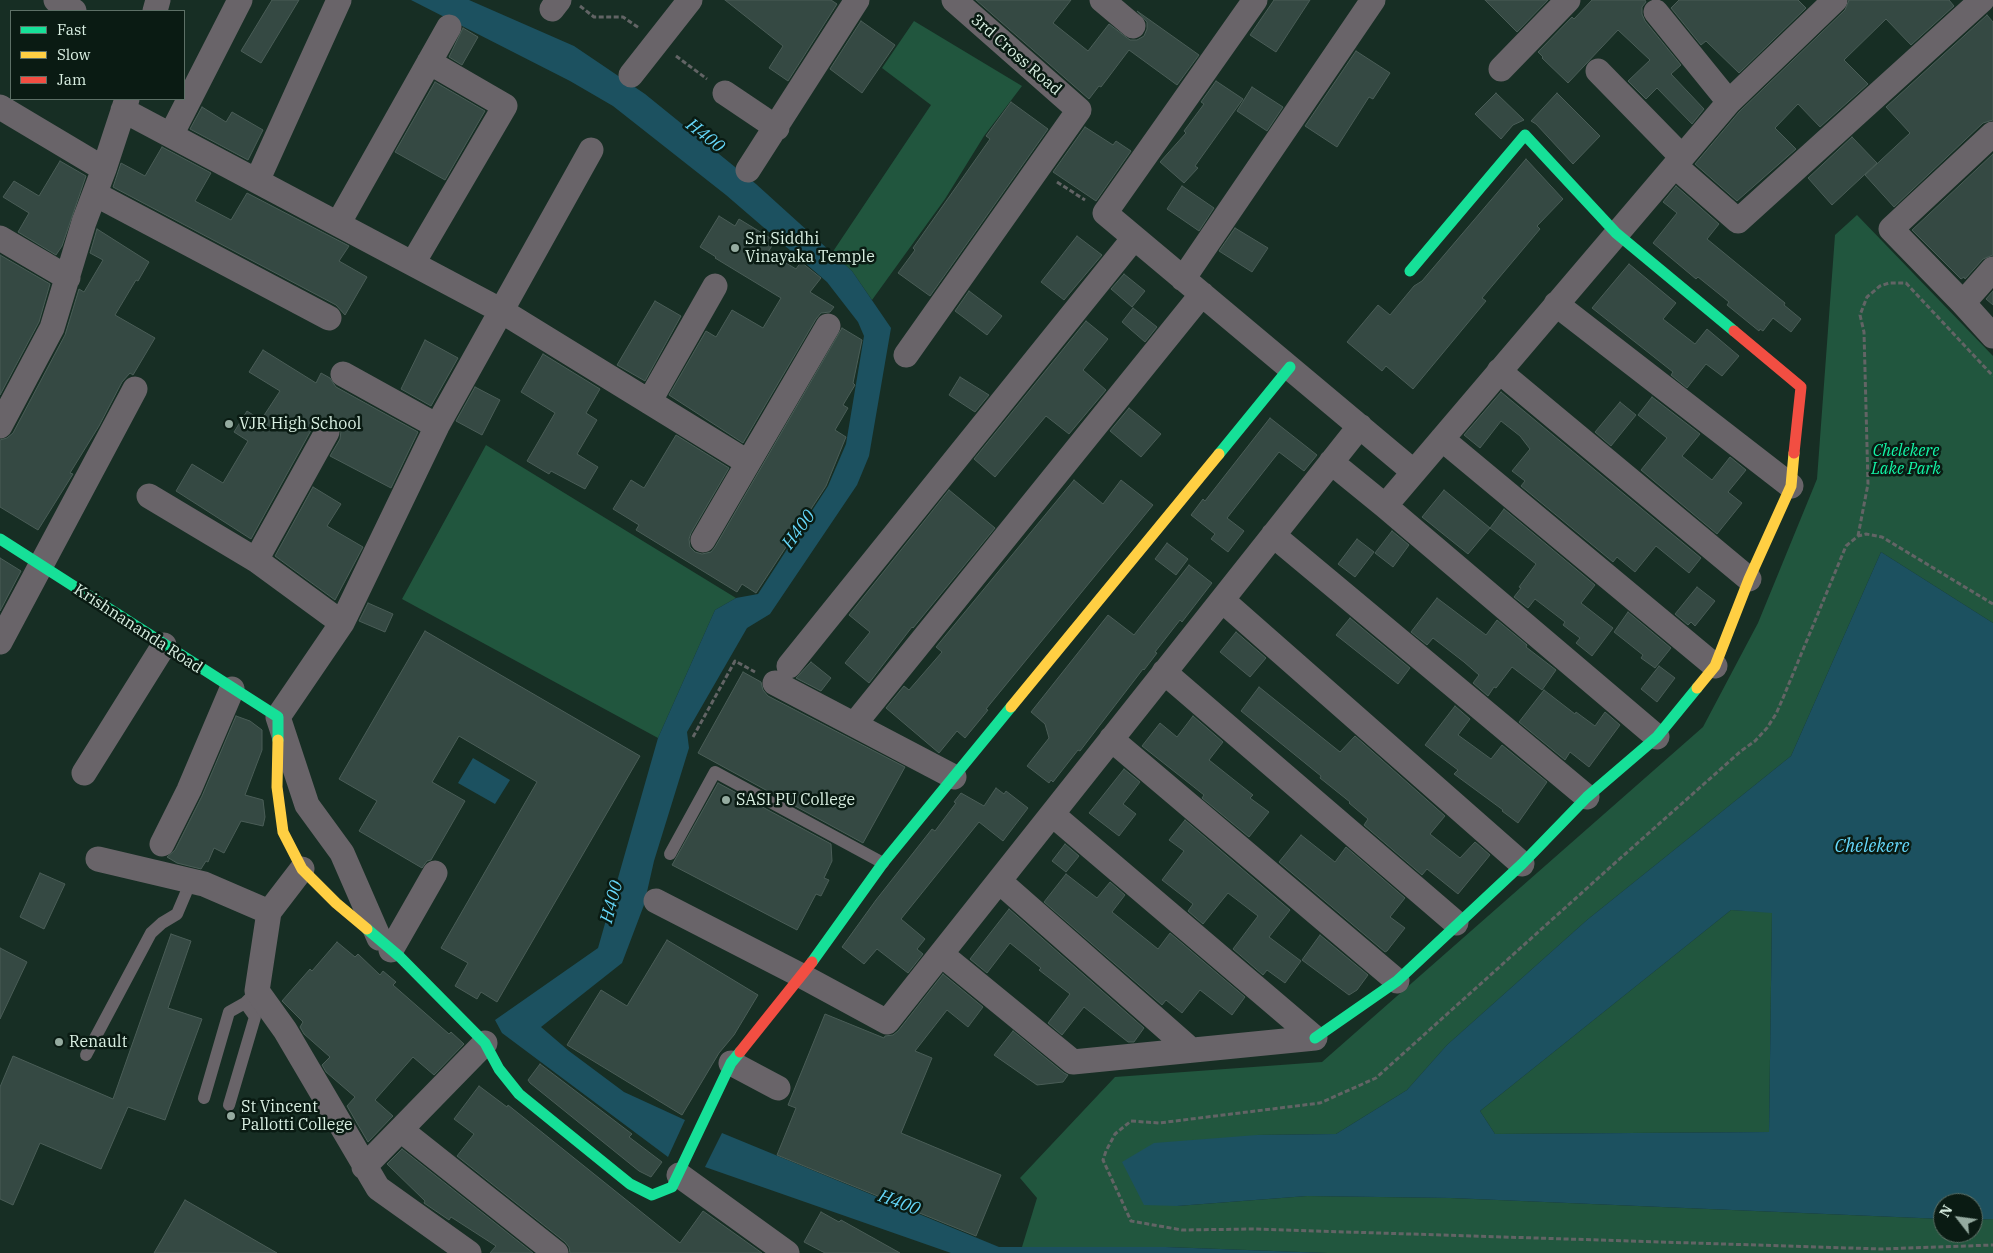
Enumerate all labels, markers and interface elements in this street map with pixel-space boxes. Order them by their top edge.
legend [10,10,185,100]
street label: 3rd Cross Road [967,10,1065,100]
text: Fast [57,20,87,39]
text: Slow [57,45,90,64]
text: Jam [57,70,86,89]
water label: H400 [682,114,728,158]
place label: Sri Siddhi Vinayaka Temple [745,229,875,267]
marker: Sri Siddhi Vinayaka Temple [729,242,741,254]
place label: VJR High School [239,414,361,434]
marker: VJR High School [223,418,235,430]
park label: Chelekere Lake Park [1871,441,1941,479]
water label: H400 [778,506,820,554]
street label: Krishnananda Road [70,580,206,678]
place label: SASI PU College [736,790,855,810]
marker: SASI PU College [720,794,732,806]
water label: Chelekere [1835,836,1909,858]
water label: H400 [596,879,628,925]
place label: Renault [69,1032,127,1052]
marker: Renault [53,1036,65,1048]
place label: St Vincent Pallotti College [241,1097,353,1135]
marker: St Vincent Pallotti College [225,1110,237,1122]
water label: H400 [875,1186,923,1220]
north arrow [1933,1193,1983,1243]
text: N [1935,1202,1956,1220]

